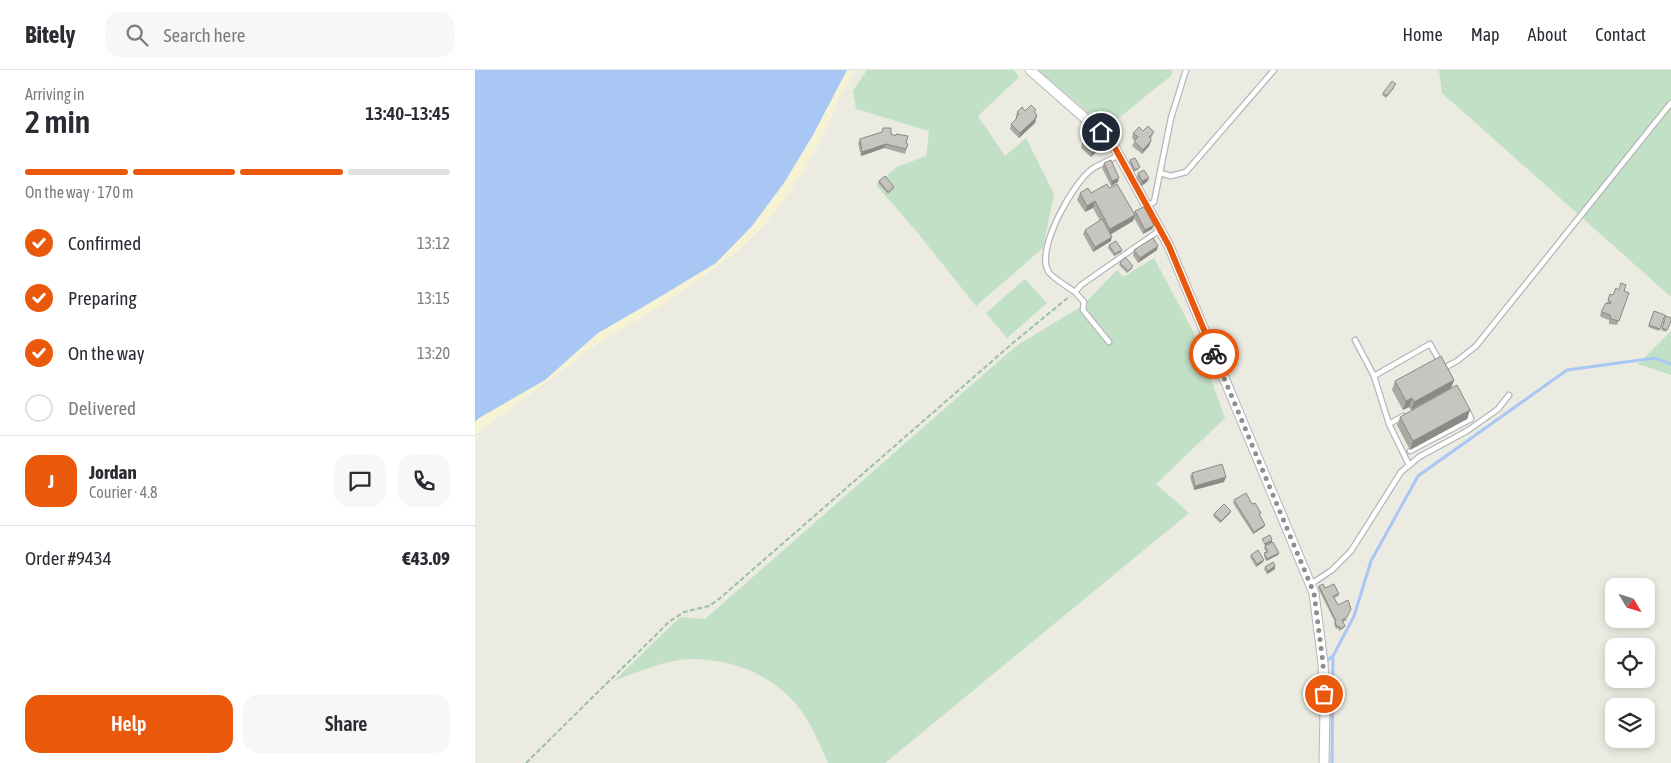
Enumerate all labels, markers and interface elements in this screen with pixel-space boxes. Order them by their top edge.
search box [105,12,455,57]
text: Bitely [25,21,75,48]
icon: search [123,21,151,49]
text: Search here [163,24,245,46]
text: Home [1403,24,1443,45]
text: Map [1471,24,1500,45]
text: About [1528,24,1567,45]
text: Contact [1595,24,1646,45]
text: Arriving in [25,85,85,103]
text: 13:40–13:45 [365,102,450,124]
text: 2 min [25,103,90,140]
pin [1080,111,1122,153]
icon: home [1087,118,1115,146]
text: On the way · 170 m [25,183,134,201]
icon: check [25,229,53,257]
text: Confirmed [68,232,141,254]
text: 13:12 [417,234,450,252]
icon: check [25,284,53,312]
text: Preparing [68,287,137,309]
text: 13:15 [417,289,450,307]
courier [1189,329,1239,379]
icon: check [25,339,53,367]
icon: bike [1200,340,1228,368]
text: On the way [68,342,145,364]
text: 13:20 [417,344,450,362]
text: Delivered [68,397,136,419]
button: chat [334,455,386,507]
button: phone [398,455,450,507]
text: Jordan [89,461,137,483]
text: J [48,470,54,492]
text: Courier · 4.8 [89,483,158,501]
text: Order #9434 [25,547,112,569]
text: €43.09 [402,547,450,569]
north arrow [1605,578,1655,628]
map controls [1605,578,1655,748]
button: locate [1605,638,1655,688]
pin [1303,673,1345,715]
icon: bag [1310,680,1338,708]
button: Help [25,695,233,753]
button: Share [243,695,450,753]
button: layers [1605,698,1655,748]

